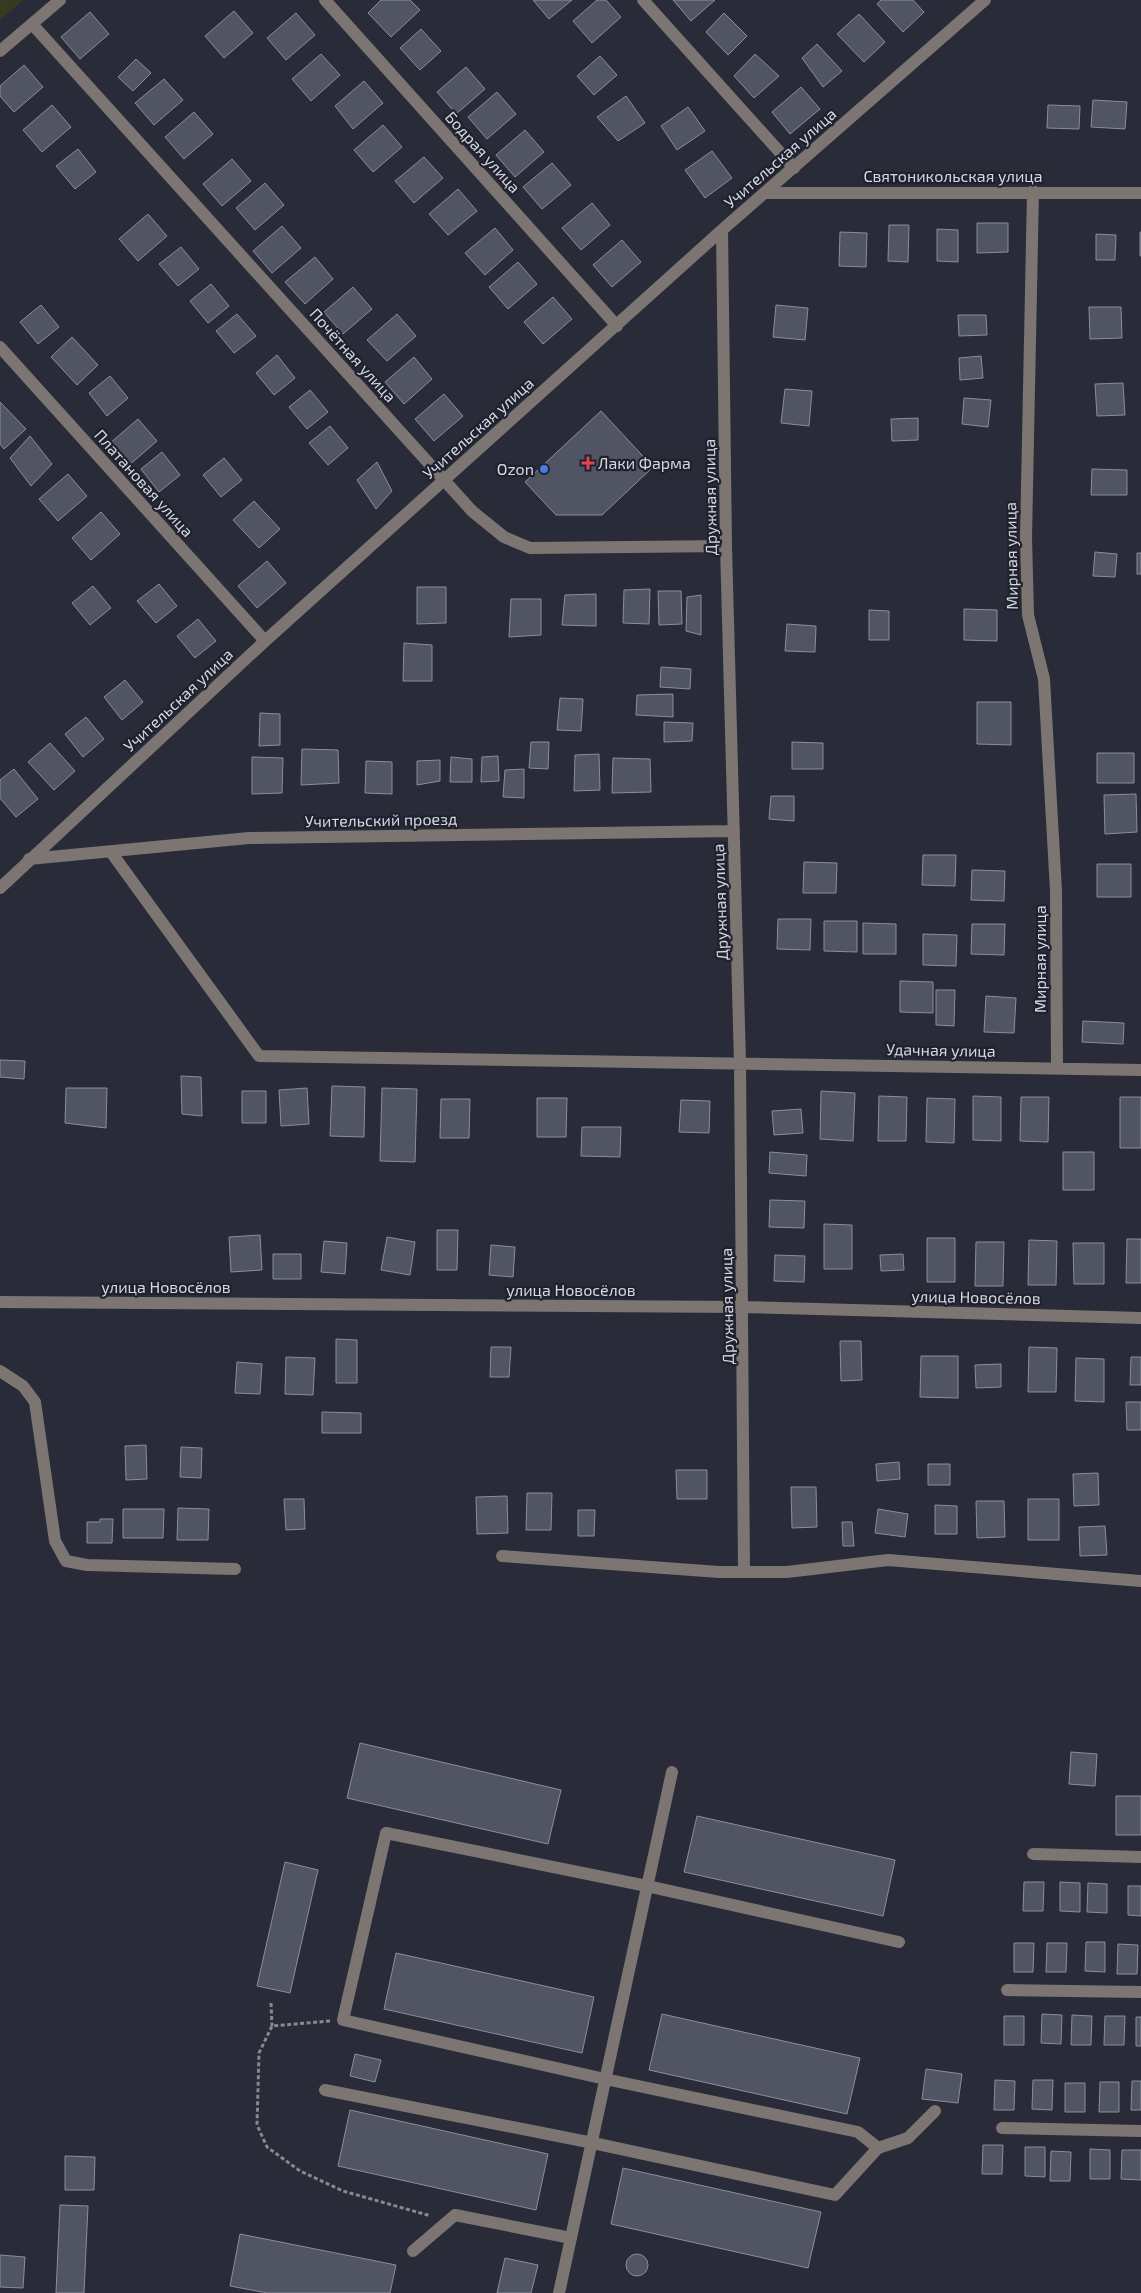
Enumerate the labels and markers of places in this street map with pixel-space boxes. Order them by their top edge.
place label: Лаки Фарма [598,453,691,472]
marker: Лаки Фарма [582,457,594,469]
place label: Ozon [497,459,534,478]
marker: Ozon [538,463,550,475]

